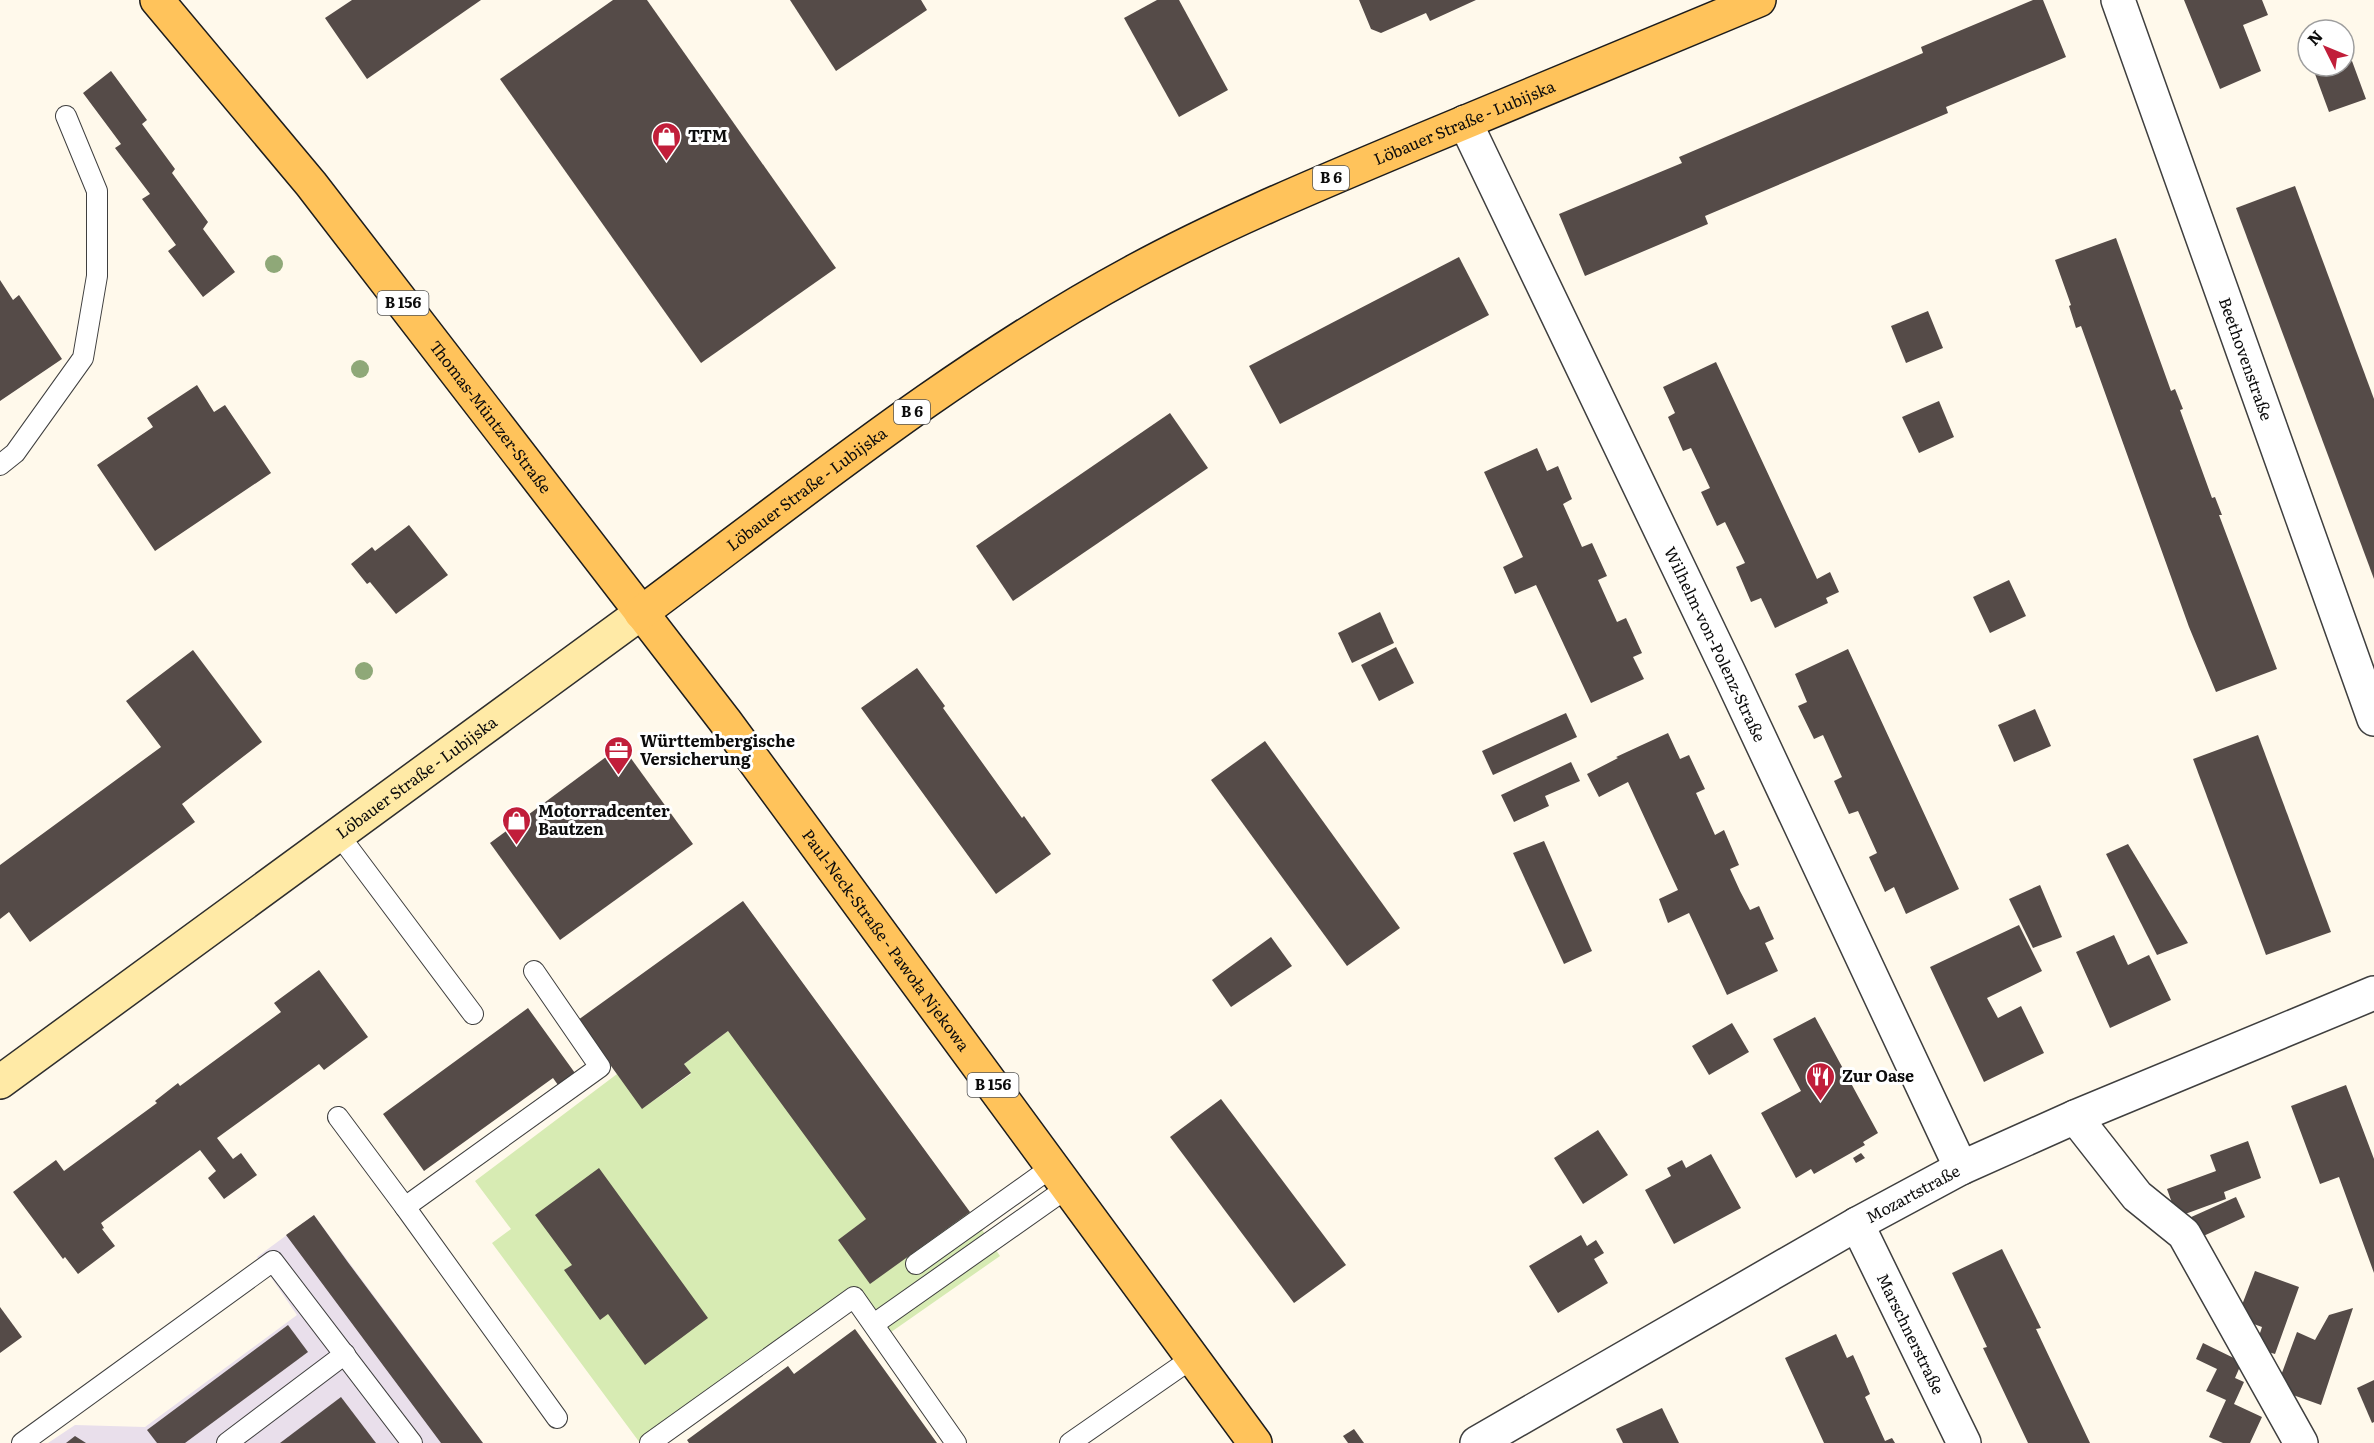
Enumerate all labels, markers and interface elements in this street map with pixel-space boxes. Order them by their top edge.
north arrow [2296,18,2356,78]
text: N [2301,24,2328,50]
street label: Löbauer Straße - Lubijska [1370,73,1559,170]
shop icon: TTM [651,120,683,162]
place label: TTM [688,123,728,147]
road number: B 6 [1313,166,1349,190]
road number: B 156 [378,291,428,315]
street label: Beethovenstraße [2214,294,2280,424]
street label: Thomas-Müntzer-Straße [425,335,558,498]
road number: B 6 [894,400,930,424]
street label: Löbauer Straße - Lubijska [721,420,891,556]
street label: Wilhelm-von-Polenz-Straße [1659,542,1773,745]
street label: Löbauer Straße - Lubijska [330,709,502,844]
place label: Württembergische Versicherung [640,728,795,770]
office icon: Württembergische Versicherung [603,734,635,776]
place label: Motorradcenter Bautzen [538,798,670,840]
shop icon: Motorradcenter Bautzen [501,804,533,846]
street label: Paul-Neck-Straße - Pawoła Njekowa [797,824,977,1056]
restaurant icon: Zur Oase [1805,1060,1837,1102]
place label: Zur Oase [1842,1063,1914,1087]
road number: B 156 [968,1073,1018,1097]
street label: Mozartstraße [1861,1158,1964,1228]
street label: Marschnerstraße [1872,1269,1951,1398]

